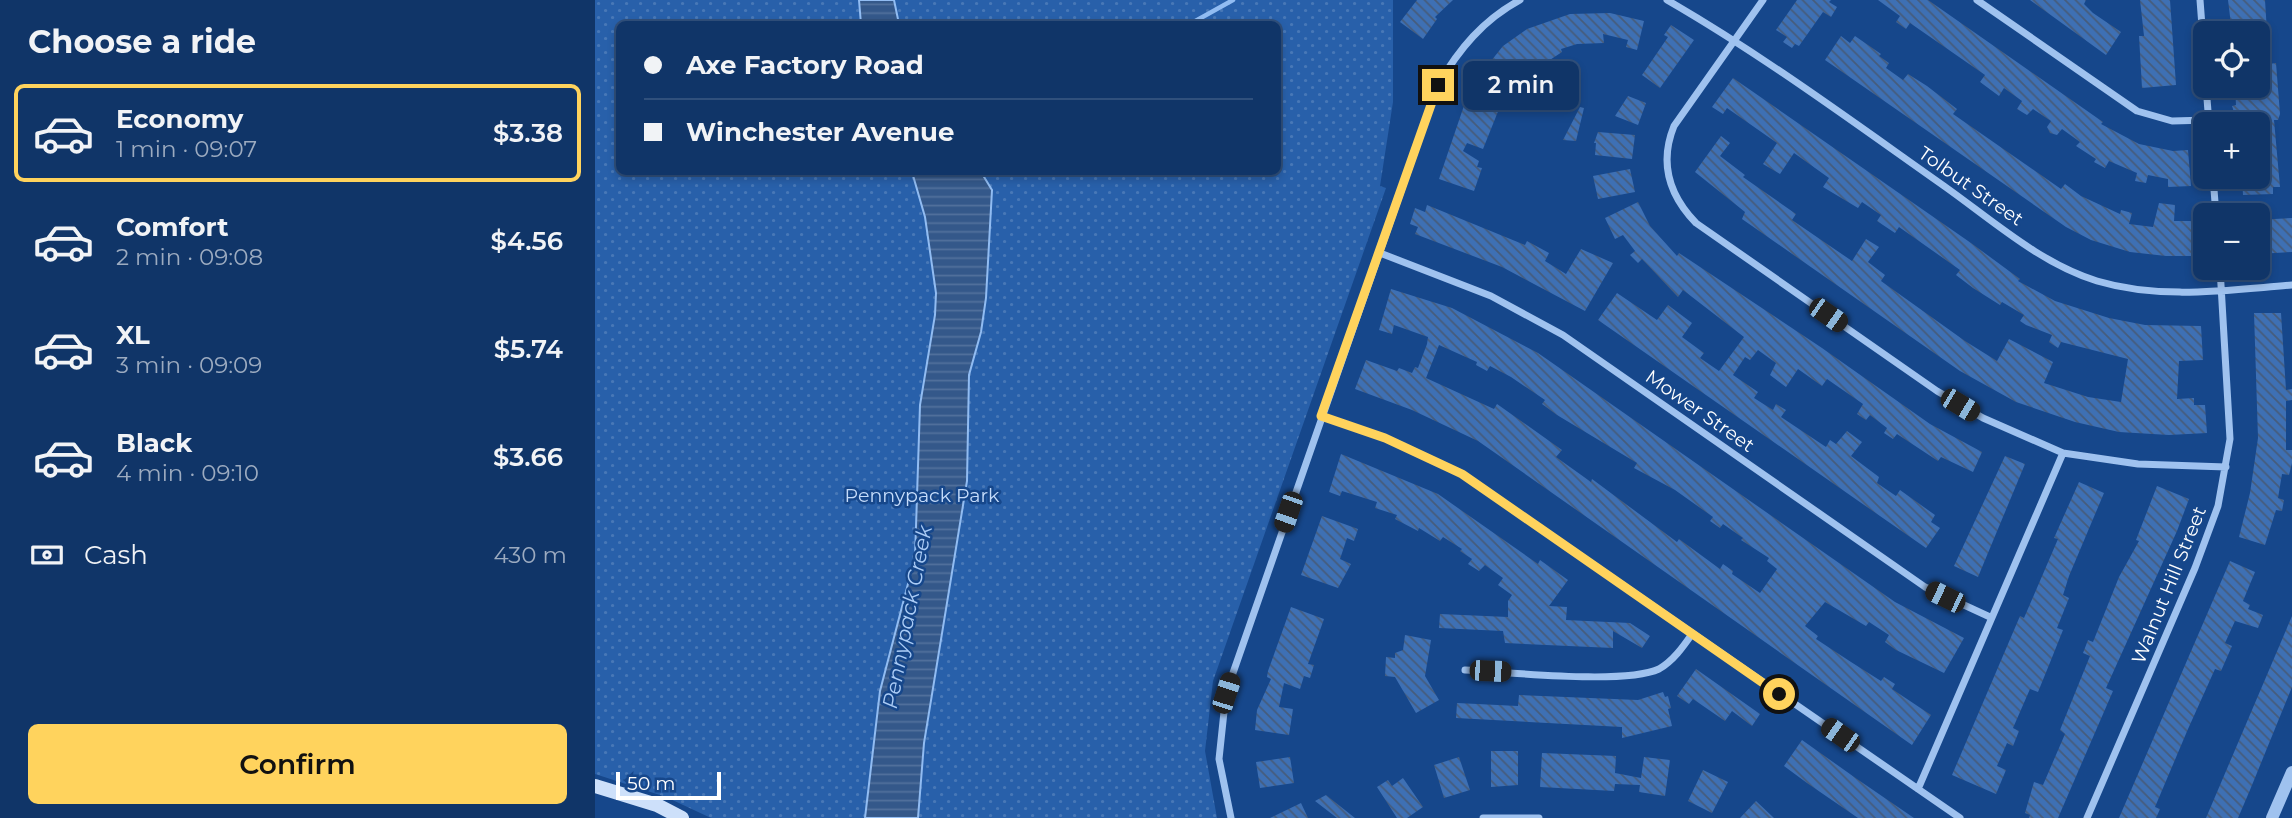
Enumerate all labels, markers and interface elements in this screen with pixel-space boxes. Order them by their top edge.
map controls [2193,21,2270,280]
button: locate [2193,21,2270,98]
text: Choose a ride [28,22,256,61]
text: Axe Factory Road [686,49,924,81]
callout: 2 min [1463,60,1578,110]
route end [1422,69,1454,101]
text: 2 min [1488,71,1554,99]
icon: car [32,102,95,165]
text: Economy [116,103,243,135]
button: + [2193,112,2270,189]
text: Winchester Avenue [686,116,954,148]
text: $3.38 [493,117,563,149]
text: 1 min · 09:07 [116,135,257,163]
street label: Tolbut Street [1914,141,2028,231]
button: − [2193,203,2270,280]
icon: car [32,210,95,273]
text: Comfort [116,211,228,243]
text: $4.56 [490,225,563,257]
text: 2 min · 09:08 [116,243,263,271]
car [1805,294,1852,336]
icon: car [32,318,95,381]
text: XL [116,319,150,351]
text: $5.74 [494,333,563,365]
text: 3 min · 09:09 [116,351,262,379]
street label: Mower Street [1641,365,1759,457]
car [1937,385,1984,425]
icon: car [32,426,95,489]
text: Black [116,427,192,459]
text: $3.66 [493,441,563,473]
text: 4 min · 09:10 [116,459,259,487]
park label: Pennypack Park [845,484,1000,507]
car [1272,489,1305,535]
street label: Walnut Hill Street [2127,503,2211,667]
water label: Pennypack Creek [877,522,937,711]
icon: cash [28,536,66,574]
text: Cash [84,539,148,571]
text: 430 m [494,541,567,569]
car [1922,578,1969,616]
car [1469,660,1512,682]
car [1210,670,1243,716]
route start [1763,678,1795,710]
car [1817,714,1864,756]
button: Confirm [28,724,567,804]
scale bar [616,769,721,801]
text: 50 m [627,772,675,795]

